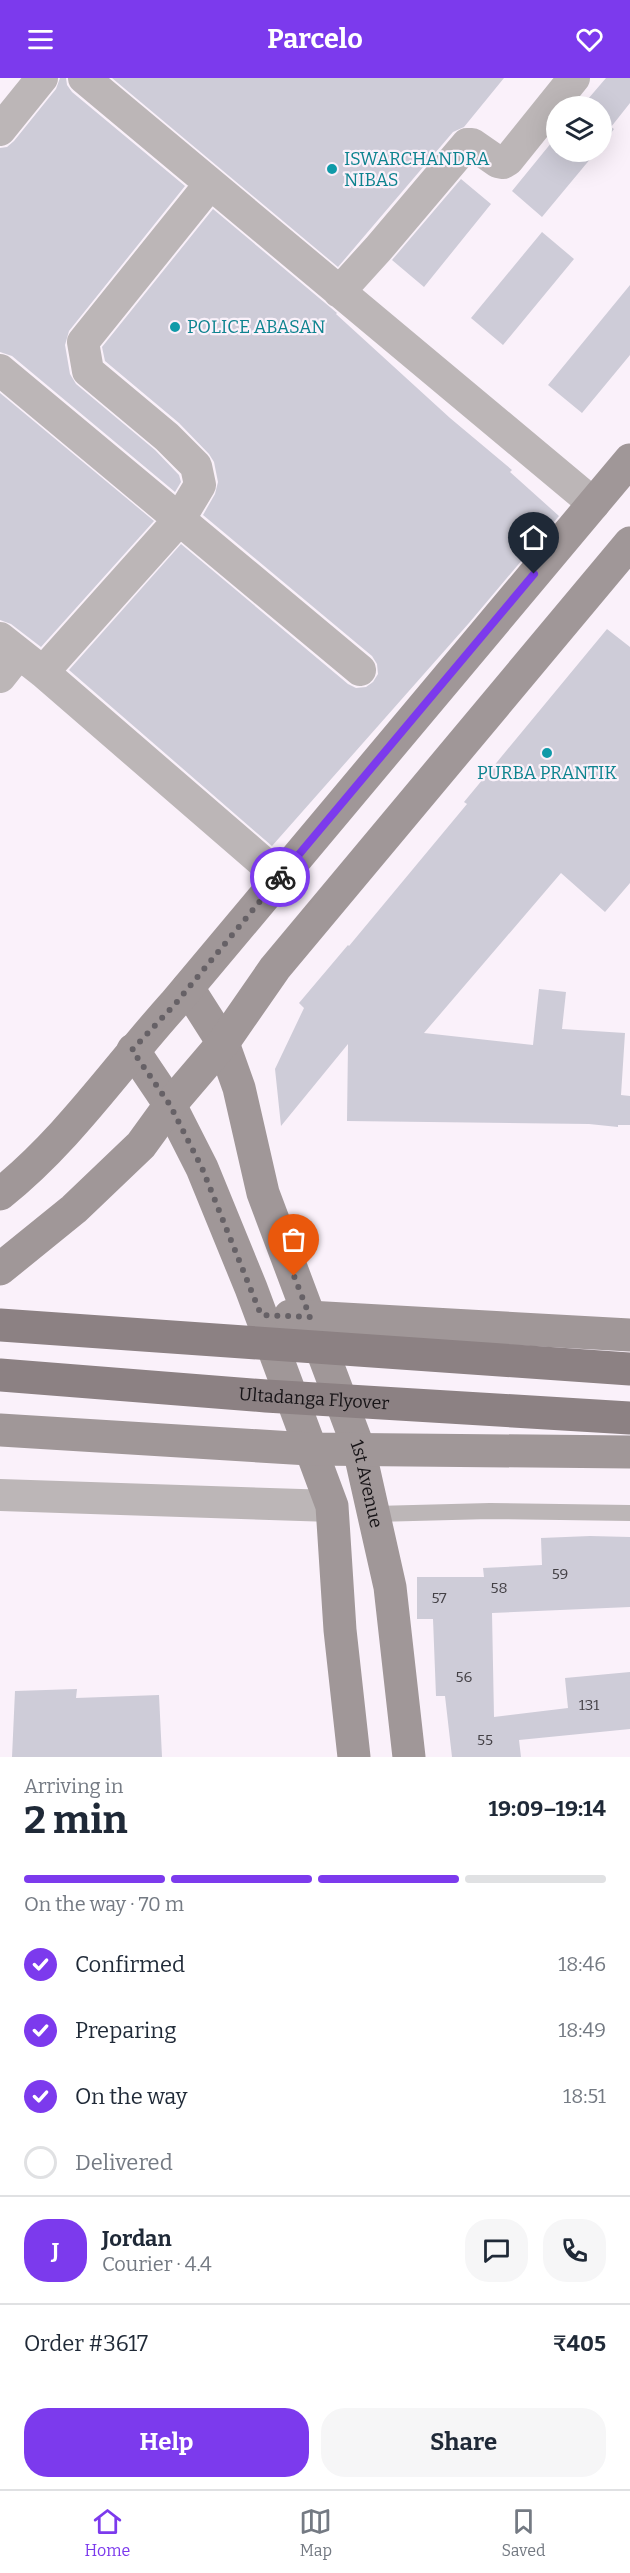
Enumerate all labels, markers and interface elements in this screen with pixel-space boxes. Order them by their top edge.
icon: menu [24,23,57,56]
text: Parcelo [267,23,363,55]
icon: heart [573,23,606,56]
map controls [546,96,612,162]
button: layers [546,96,612,162]
place label: ISWARCHANDRA NIBAS [344,148,490,191]
marker: ISWARCHANDRA NIBAS [325,162,339,176]
place label: POLICE ABASAN [187,316,326,338]
marker: POLICE ABASAN [168,320,182,334]
pin [508,512,559,574]
icon: home [517,521,550,554]
marker: PURBA PRANTIK [540,746,554,760]
place label: PURBA PRANTIK [477,762,617,784]
courier [250,847,310,907]
icon: bike [264,861,297,894]
pin [268,1214,319,1276]
icon: bag [277,1223,310,1256]
street label: Ultadanga Flyover [238,1383,390,1414]
street label: 1st Avenue [346,1437,387,1530]
house number: 59 [552,1565,568,1583]
house number: 58 [490,1579,508,1597]
house number: 57 [431,1589,447,1607]
house number: 56 [456,1668,473,1686]
house number: 131 [579,1696,599,1714]
house number: 55 [477,1731,493,1749]
text: Arriving in [24,1774,123,1798]
text: 19:09–19:14 [489,1795,606,1822]
text: 2 min [24,1797,128,1843]
text: On the way · 70 m [24,1892,184,1916]
icon: check [24,1948,57,1981]
text: Confirmed [75,1951,185,1978]
text: 18:46 [558,1952,606,1976]
icon: check [24,2014,57,2047]
text: Preparing [75,2017,177,2044]
text: 18:49 [558,2018,606,2042]
icon: check [24,2080,57,2113]
text: On the way [75,2083,187,2110]
text: 18:51 [563,2084,606,2108]
text: Delivered [75,2149,173,2176]
button: chat [465,2219,528,2282]
button: phone [543,2219,606,2282]
text: Jordan [102,2225,172,2252]
text: J [52,2237,59,2264]
text: Courier · 4.4 [102,2252,212,2276]
text: Order #3617 [24,2330,148,2357]
text: ₹405 [553,2330,606,2357]
button: Help [24,2408,309,2477]
button: Share [321,2408,606,2477]
tab: Home [85,2505,130,2560]
tab: Map [299,2505,332,2560]
tab: Saved [501,2505,545,2560]

